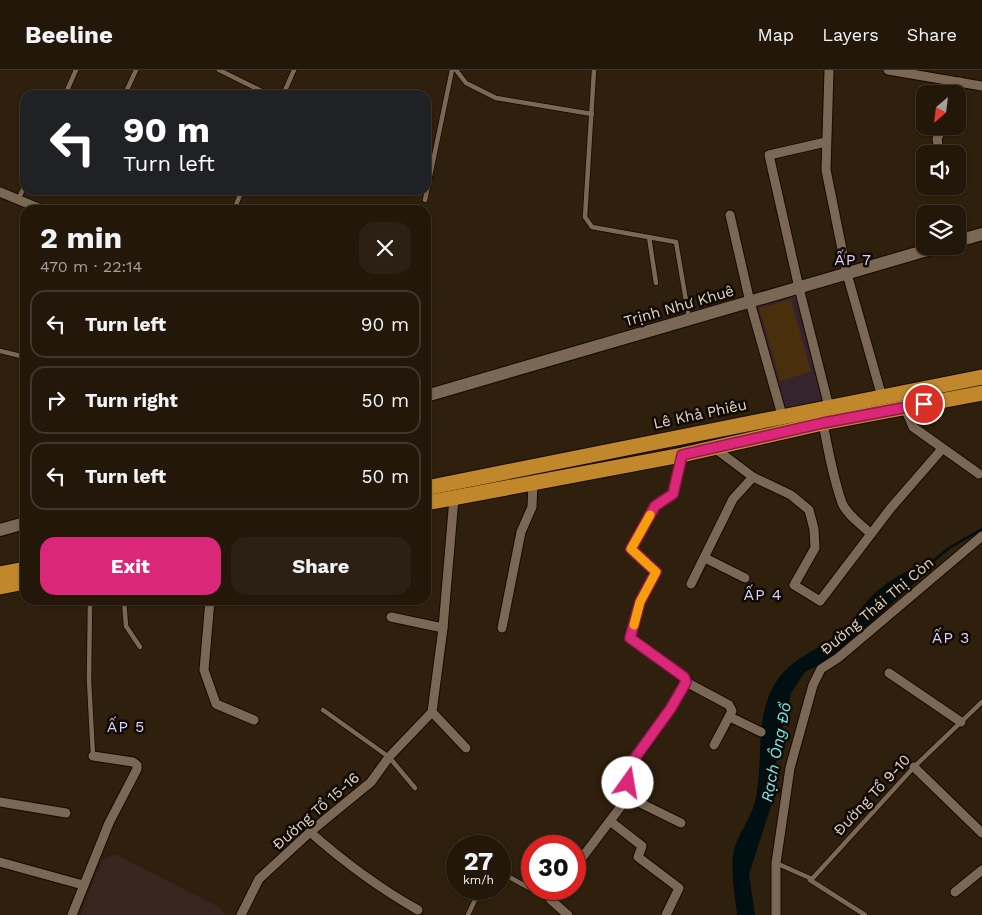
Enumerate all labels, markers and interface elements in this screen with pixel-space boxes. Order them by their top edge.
text: Beeline [25,21,113,49]
text: Map [757,24,794,45]
text: Layers [822,24,879,45]
text: Share [907,24,957,45]
north arrow [916,85,966,135]
map controls [916,85,966,255]
text: 90 m [123,109,210,151]
icon: left [40,110,105,175]
button: sound [916,145,966,195]
text: Turn left [123,151,215,176]
button: layers [916,205,966,255]
text: 2 min [40,220,122,255]
button: close [359,222,411,274]
district label: ẤP 7 [834,249,872,269]
text: 470 m · 22:14 [40,257,142,276]
street label: Trịnh Như Khuê [622,282,736,330]
icon: left [42,310,70,338]
text: Turn left [85,313,166,336]
text: 90 m [361,313,409,336]
pin [903,383,945,425]
icon: right [42,386,70,414]
text: Turn right [85,389,178,412]
text: 50 m [362,389,409,412]
icon: arrive [910,390,938,418]
street label: Lê Khả Phiêu [652,395,748,433]
icon: left [42,462,70,490]
text: Turn left [85,465,166,488]
text: 50 m [362,465,409,488]
button: Exit [40,537,221,595]
button: Share [231,537,411,595]
street label: Đường Thái Thị Còn [817,553,937,659]
district label: ẤP 4 [743,584,783,604]
district label: ẤP 3 [932,627,970,647]
water label: Rạch Ông Đồ [757,701,795,803]
district label: ẤP 5 [107,716,145,736]
street label: Đường Tổ 9-10 [830,751,914,839]
position arrow [601,756,653,808]
street label: Đường Tổ 15-16 [269,768,363,854]
speed limit sign: 30 [521,835,586,900]
text: 27 [464,847,493,876]
text: km/h [463,873,494,887]

